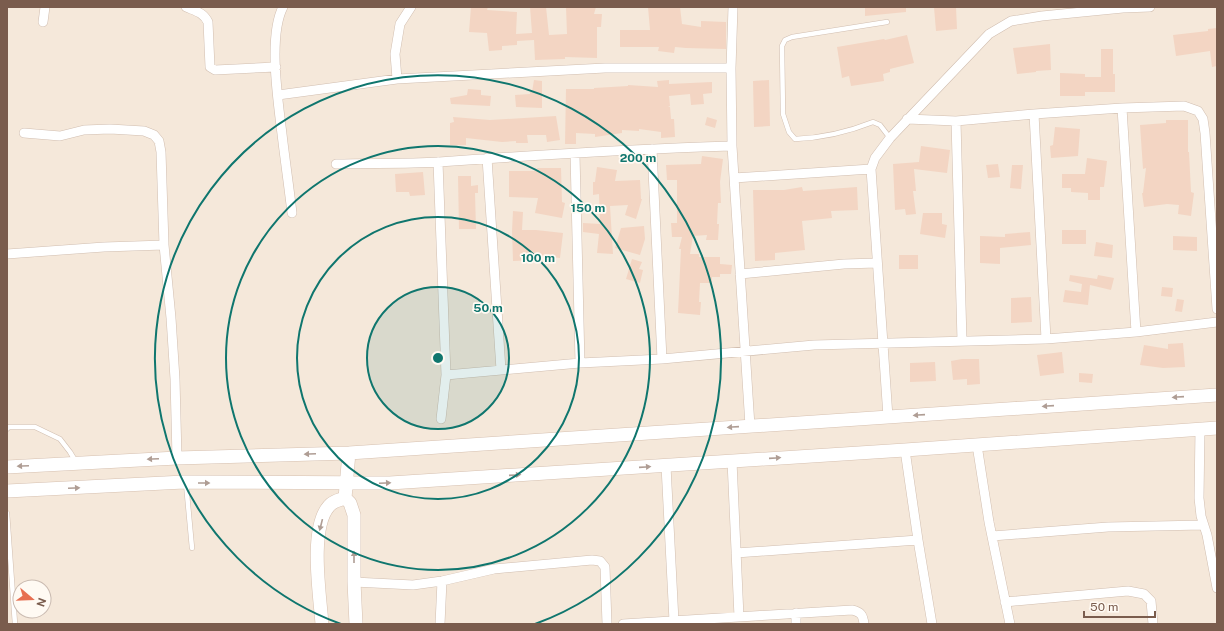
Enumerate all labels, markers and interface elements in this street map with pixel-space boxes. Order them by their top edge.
text: 200 m [620,151,656,165]
text: 150 m [571,201,605,215]
text: 100 m [521,251,555,265]
text: 50 m [473,301,503,315]
centre of rings [431,351,445,365]
one-way arrow [1172,394,1184,401]
one-way arrow [1041,403,1054,409]
one-way arrow [913,411,925,418]
one-way arrow [726,424,739,430]
one-way arrow [303,451,316,457]
one-way arrow [769,455,781,462]
one-way arrow [146,456,159,463]
one-way arrow [17,463,29,470]
one-way arrow [639,463,651,470]
one-way arrow [509,472,521,479]
one-way arrow [198,480,211,486]
one-way arrow [379,480,392,486]
one-way arrow [68,484,80,491]
one-way arrow [318,519,324,531]
one-way arrow [351,550,357,563]
north arrow [12,579,52,619]
scale bar [1084,593,1155,619]
text: N [34,596,49,608]
text: 50 m [1090,600,1118,614]

